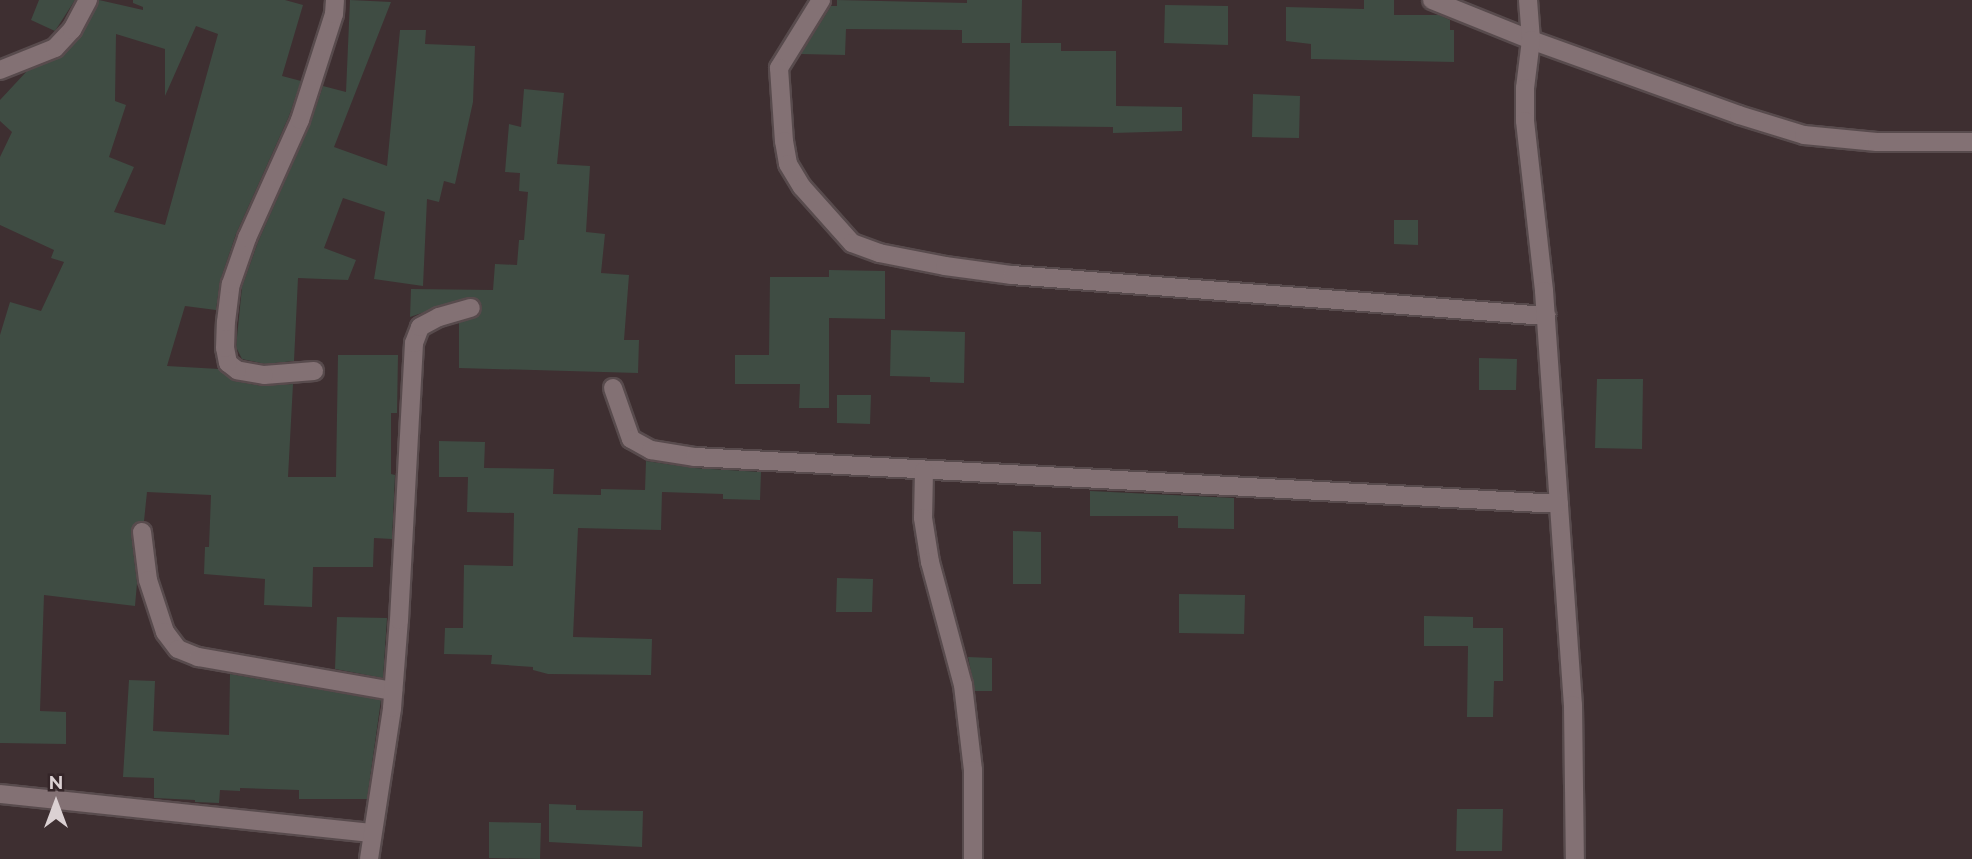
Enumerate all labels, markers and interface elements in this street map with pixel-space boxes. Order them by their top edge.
north arrow [21,768,91,838]
text: N [49,771,63,793]

